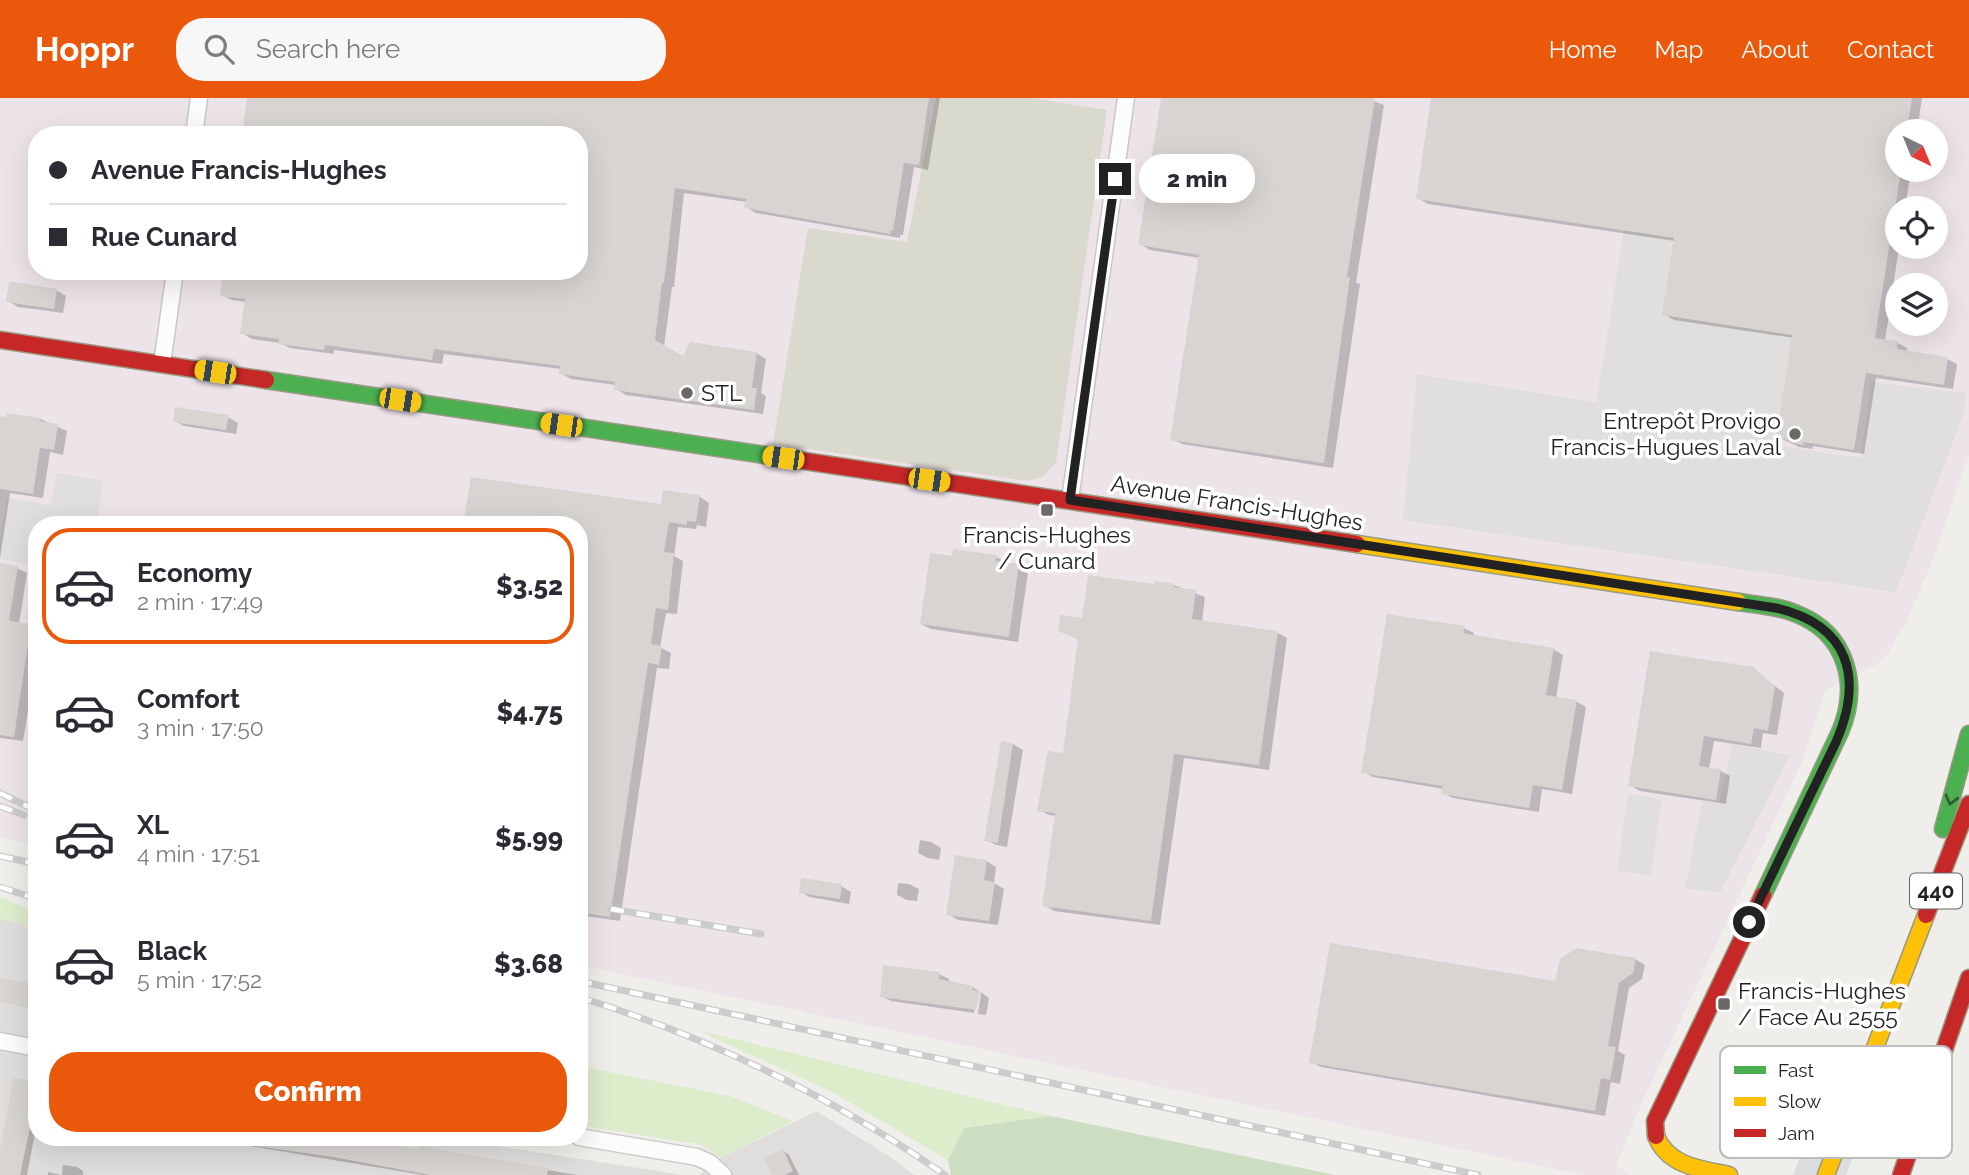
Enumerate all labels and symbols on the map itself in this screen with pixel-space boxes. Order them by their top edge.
north arrow [1885,119,1948,182]
callout: 2 min [1140,154,1255,204]
route end [1099,163,1131,195]
car [193,358,238,386]
place label: STL [701,379,743,406]
marker: STL [679,385,695,401]
car [378,386,423,414]
place label: Entrepôt Provigo Francis-Hugues Laval [1551,407,1782,460]
car [539,412,584,438]
marker: Entrepôt Provigo Francis-Hugues Laval [1787,426,1803,442]
car [761,445,806,471]
car [907,467,952,493]
street label: Avenue Francis-Hughes [1109,469,1365,536]
marker: Francis-Hughes / Cunard [1039,502,1055,518]
place label: Francis-Hughes / Cunard [963,521,1131,574]
one-way arrow [1945,793,1959,805]
road number: 440 [1910,874,1962,908]
route start [1733,906,1765,938]
place label: Francis-Hughes / Face Au 2555 [1738,977,1906,1030]
marker: Francis-Hughes / Face Au 2555 [1716,996,1732,1012]
legend [1720,1046,1952,1158]
text: Fast [1778,1059,1814,1081]
text: Slow [1778,1090,1822,1112]
text: Jam [1778,1122,1815,1144]

